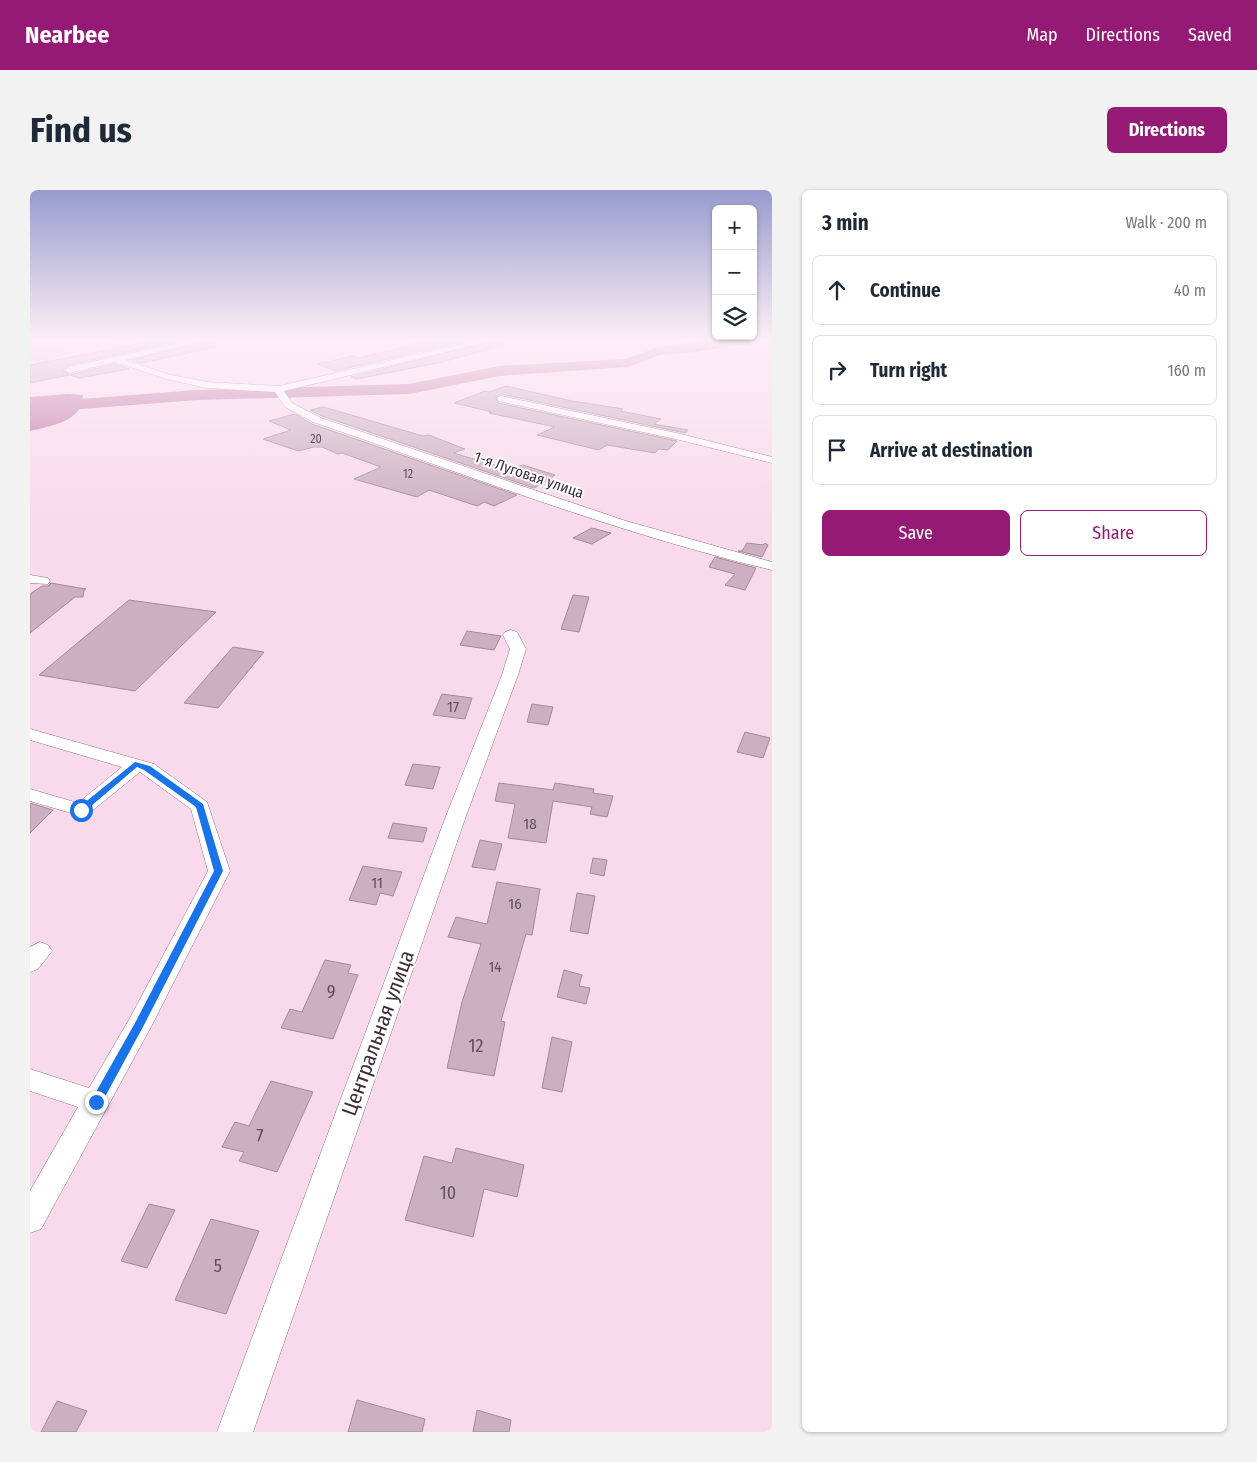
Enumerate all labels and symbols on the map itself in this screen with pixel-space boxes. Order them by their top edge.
house number: 20 [310,432,322,446]
street label: 1-я Луговая улица [472,448,586,502]
house number: 12 [403,467,413,481]
house number: 17 [447,698,459,716]
route start [70,799,93,822]
house number: 18 [523,815,537,833]
house number: 11 [371,874,383,892]
house number: 16 [508,895,522,913]
street label: Центральная улица [336,947,420,1119]
house number: 14 [488,958,502,976]
house number: 9 [327,981,335,1003]
house number: 12 [469,1035,484,1057]
route end [85,1091,108,1114]
house number: 7 [256,1125,264,1147]
house number: 10 [440,1182,456,1204]
house number: 5 [214,1255,222,1277]

